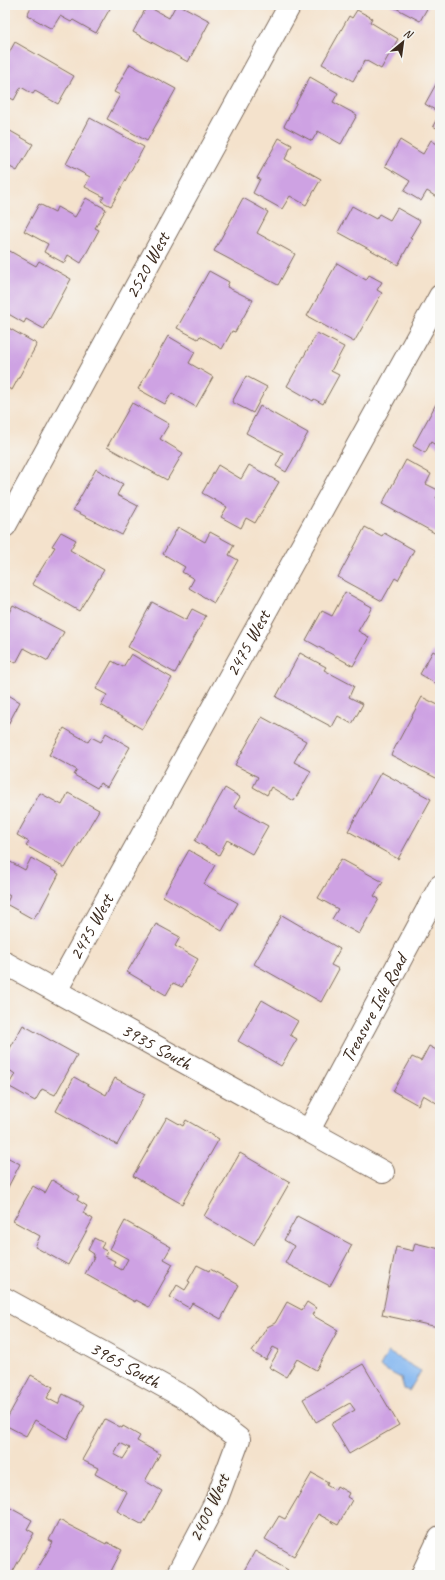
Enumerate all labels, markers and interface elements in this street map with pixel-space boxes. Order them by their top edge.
north arrow [383,22,423,62]
text: N [401,25,416,42]
street label: 2520 West [120,227,176,303]
street label: 2475 West [220,605,277,681]
street label: 2475 West [63,888,120,964]
street label: Treasure Isle Road [335,948,414,1067]
street label: 3935 South [117,1018,197,1076]
street label: 3965 South [86,1336,166,1395]
street label: 2400 West [183,1469,236,1546]

